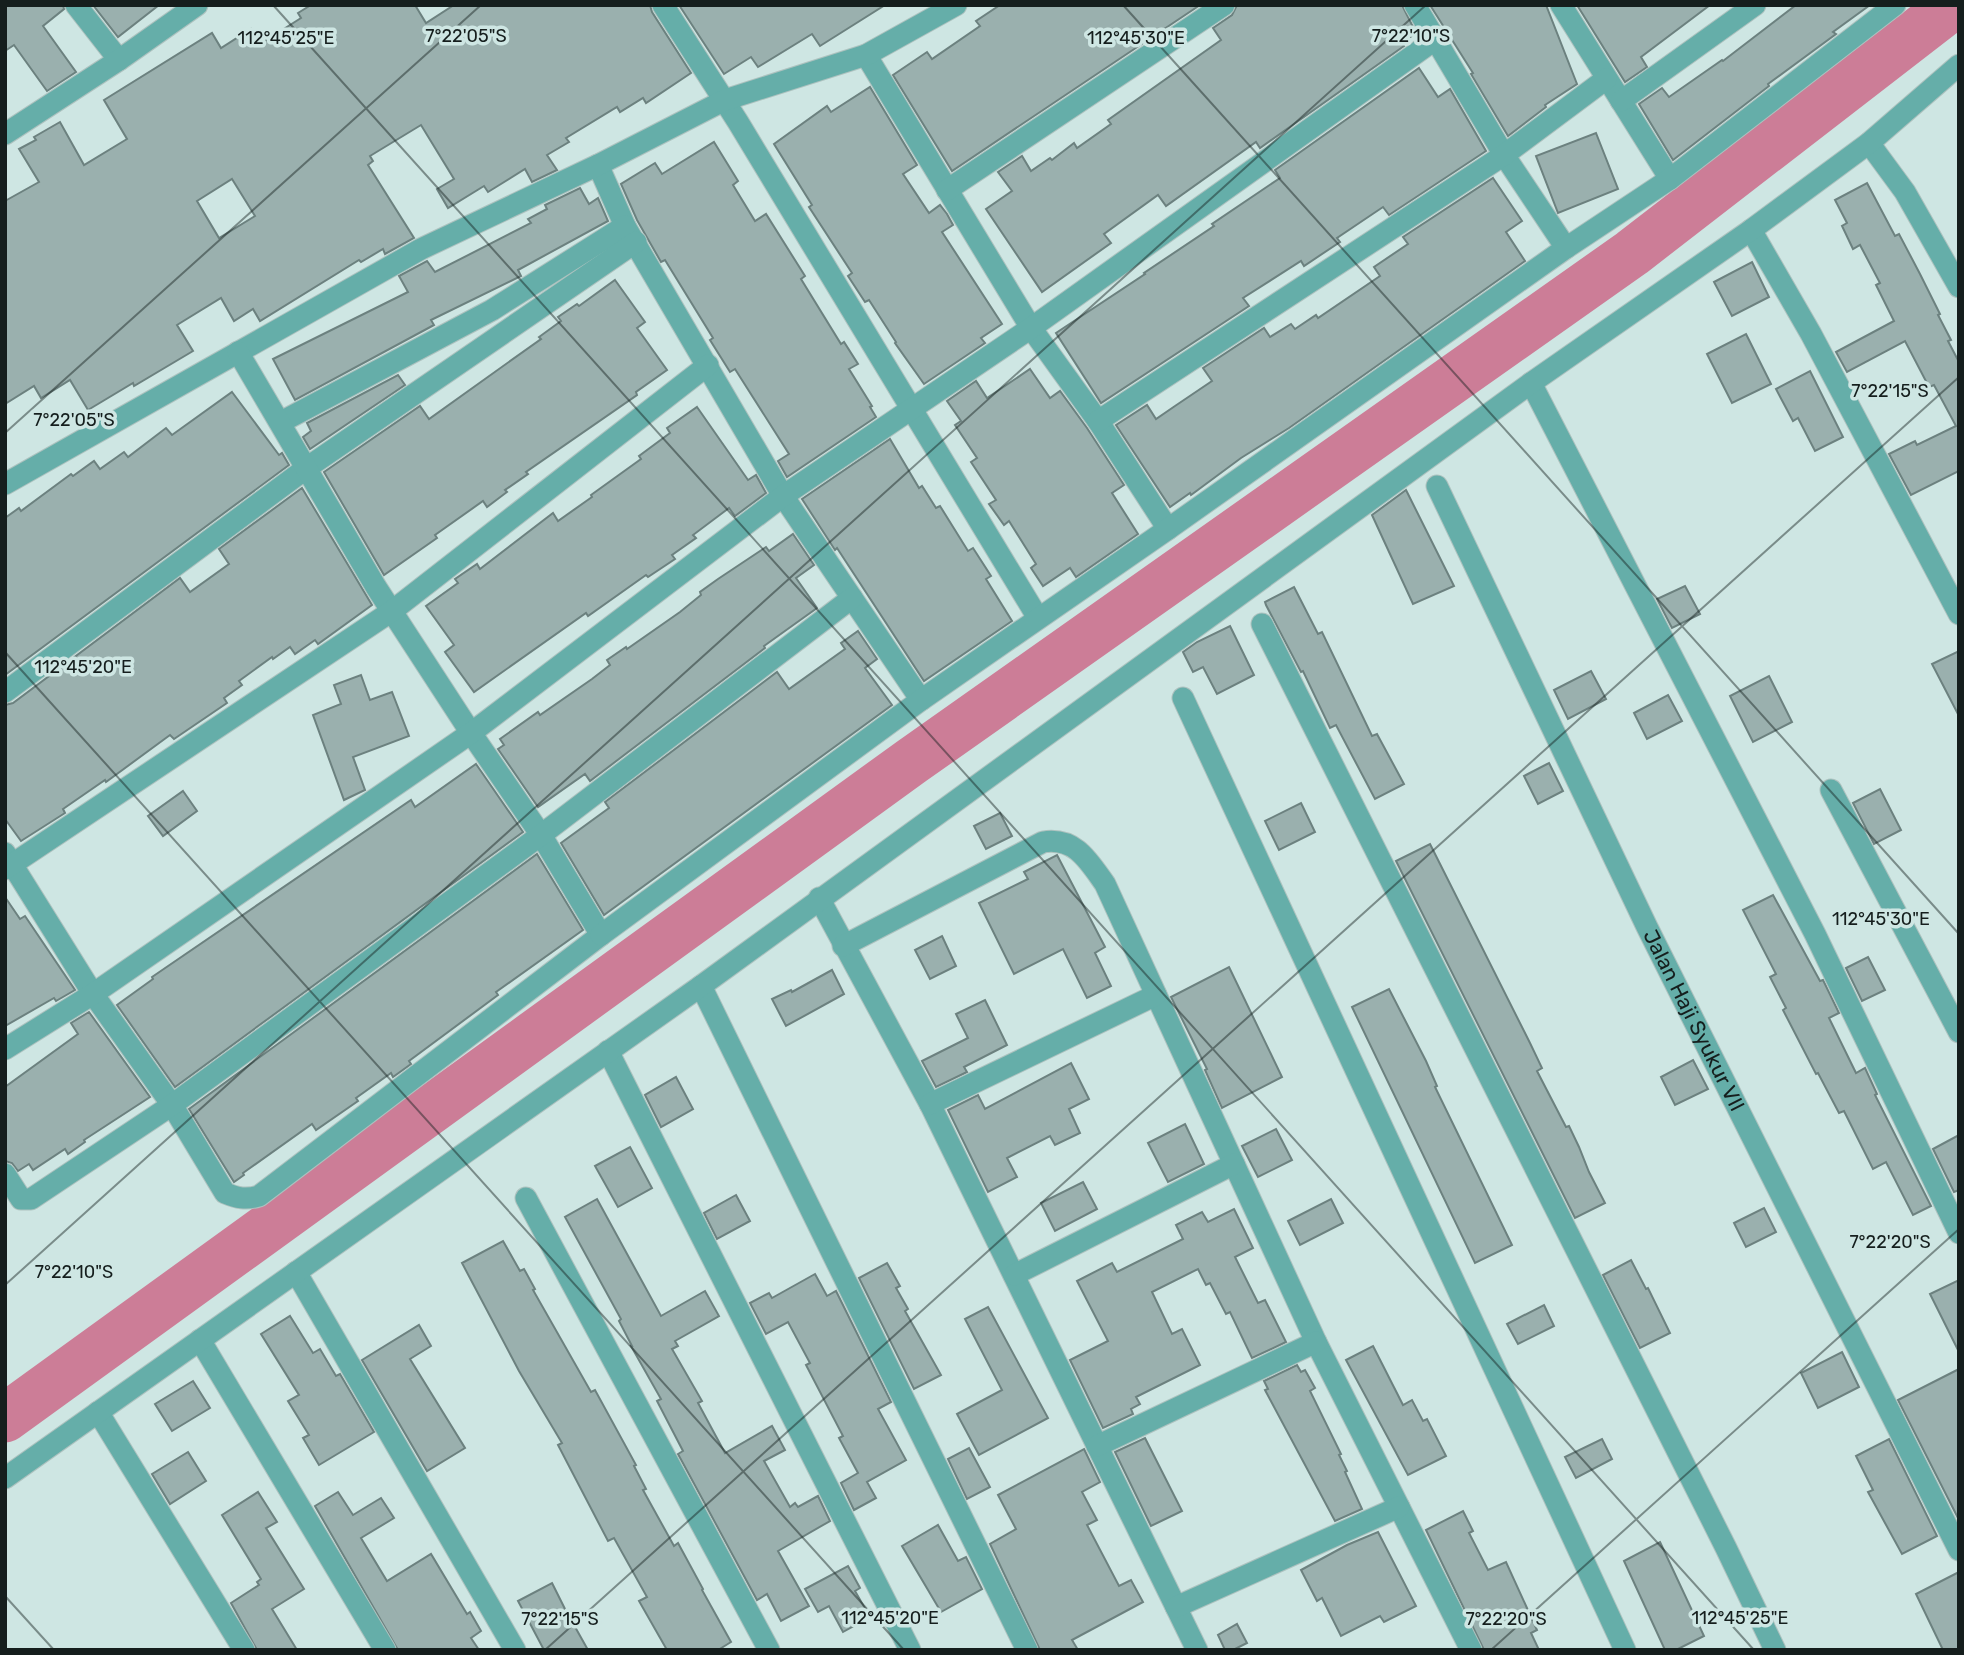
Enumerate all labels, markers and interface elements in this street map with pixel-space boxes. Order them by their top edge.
text: 7°22'05"S [425,25,507,47]
text: 7°22'10"S [1372,25,1450,47]
text: 112°45'25"E [238,27,334,49]
text: 112°45'30"E [1087,27,1185,49]
text: 7°22'15"S [1851,380,1929,402]
text: 7°22'05"S [33,409,115,431]
text: 112°45'20"E [34,656,132,678]
text: 112°45'30"E [1832,908,1930,930]
street label: Jalan Haji Syukur VII [1638,925,1750,1115]
text: 7°22'20"S [1849,1231,1931,1253]
text: 7°22'10"S [35,1261,113,1283]
text: 112°45'20"E [841,1607,939,1629]
text: 112°45'25"E [1692,1607,1788,1629]
text: 7°22'15"S [521,1608,599,1630]
text: 7°22'20"S [1465,1608,1547,1630]

